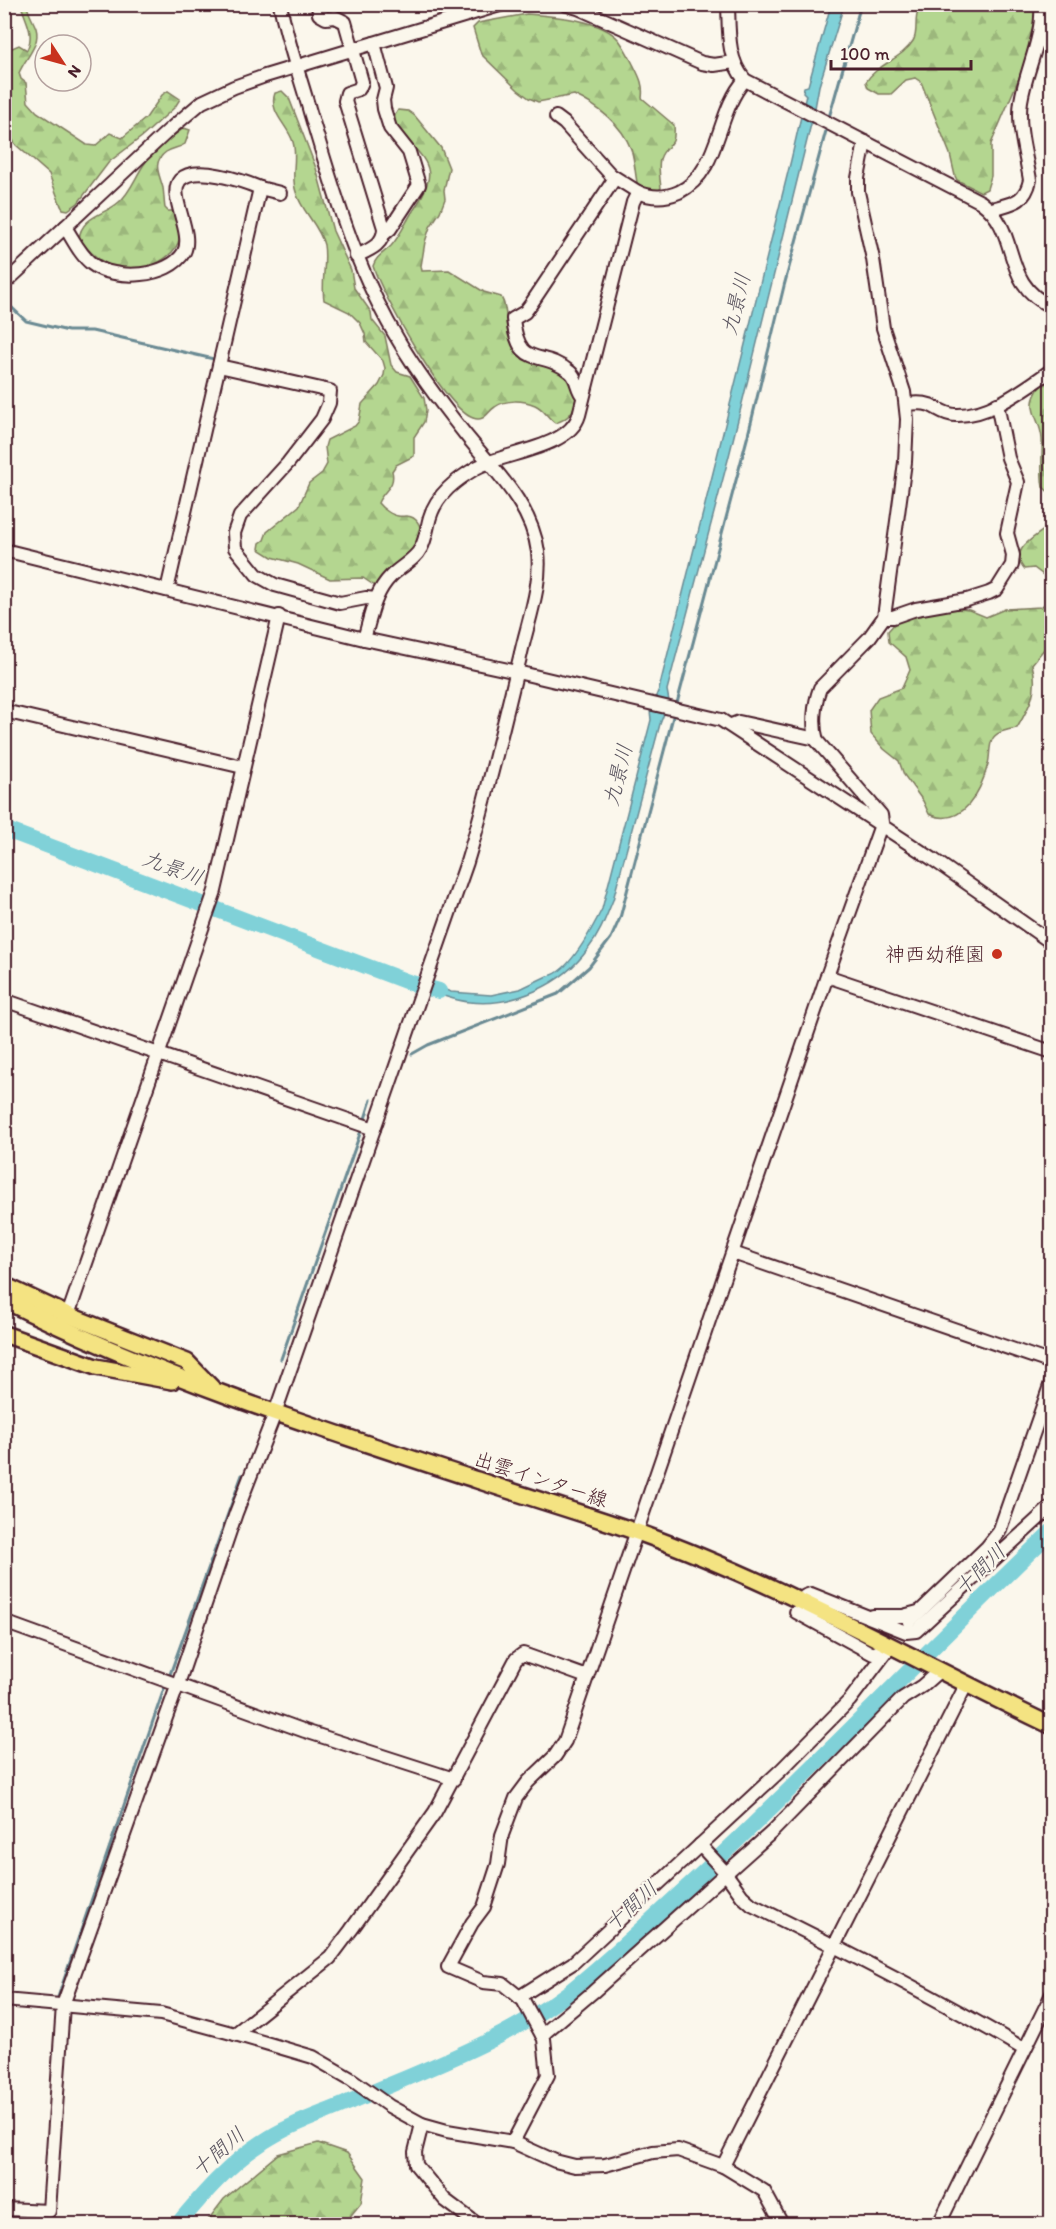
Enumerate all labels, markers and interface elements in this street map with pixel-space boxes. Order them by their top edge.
north arrow [33,33,93,93]
scale bar [831,33,970,71]
text: 100 m [840,43,890,65]
text: N [64,62,86,81]
water label: 九景川 [716,270,755,337]
water label: 九景川 [598,741,637,808]
water label: 九景川 [139,845,207,890]
place label: 神西幼稚園 [885,942,985,966]
marker: 神西幼稚園 [990,947,1004,961]
street label: 出雲インター線 [471,1446,611,1512]
water label: 十間川 [949,1539,1011,1601]
water label: 十間川 [599,1875,662,1936]
water label: 十間川 [186,2122,250,2182]

